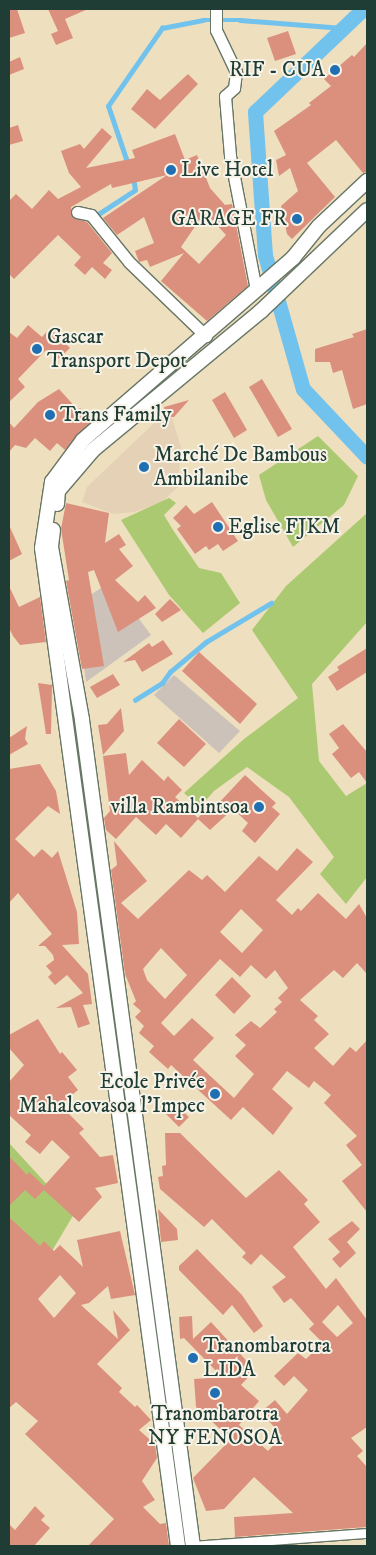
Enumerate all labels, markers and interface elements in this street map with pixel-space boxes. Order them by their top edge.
place label: RIF - CUA [229,57,325,83]
marker: RIF - CUA [329,64,341,76]
place label: Live Hotel [181,157,273,183]
marker: Live Hotel [165,164,177,176]
place label: GARAGE FR [171,206,287,232]
marker: GARAGE FR [291,213,303,225]
place label: Gascar Transport Depot [47,324,187,374]
marker: Gascar Transport Depot [31,343,43,355]
place label: Trans Family [60,402,171,428]
marker: Trans Family [44,409,56,421]
place label: Marché De Bambous Ambilanibe [154,442,327,492]
marker: Marché De Bambous Ambilanibe [138,461,150,473]
place label: Eglise FJKM [228,514,340,540]
marker: Eglise FJKM [212,521,224,533]
place label: villa Rambintsoa [111,794,249,820]
marker: villa Rambintsoa [253,801,265,813]
place label: Ecole Privée Mahaleovasoa l'Impec [19,1069,205,1119]
marker: Ecole Privée Mahaleovasoa l'Impec [209,1088,221,1100]
place label: Tranombarotra LIDA [203,1333,331,1383]
marker: Tranombarotra LIDA [187,1352,199,1364]
marker: Tranombarotra NY FENOSOA [209,1387,221,1399]
place label: Tranombarotra NY FENOSOA [148,1401,282,1451]

